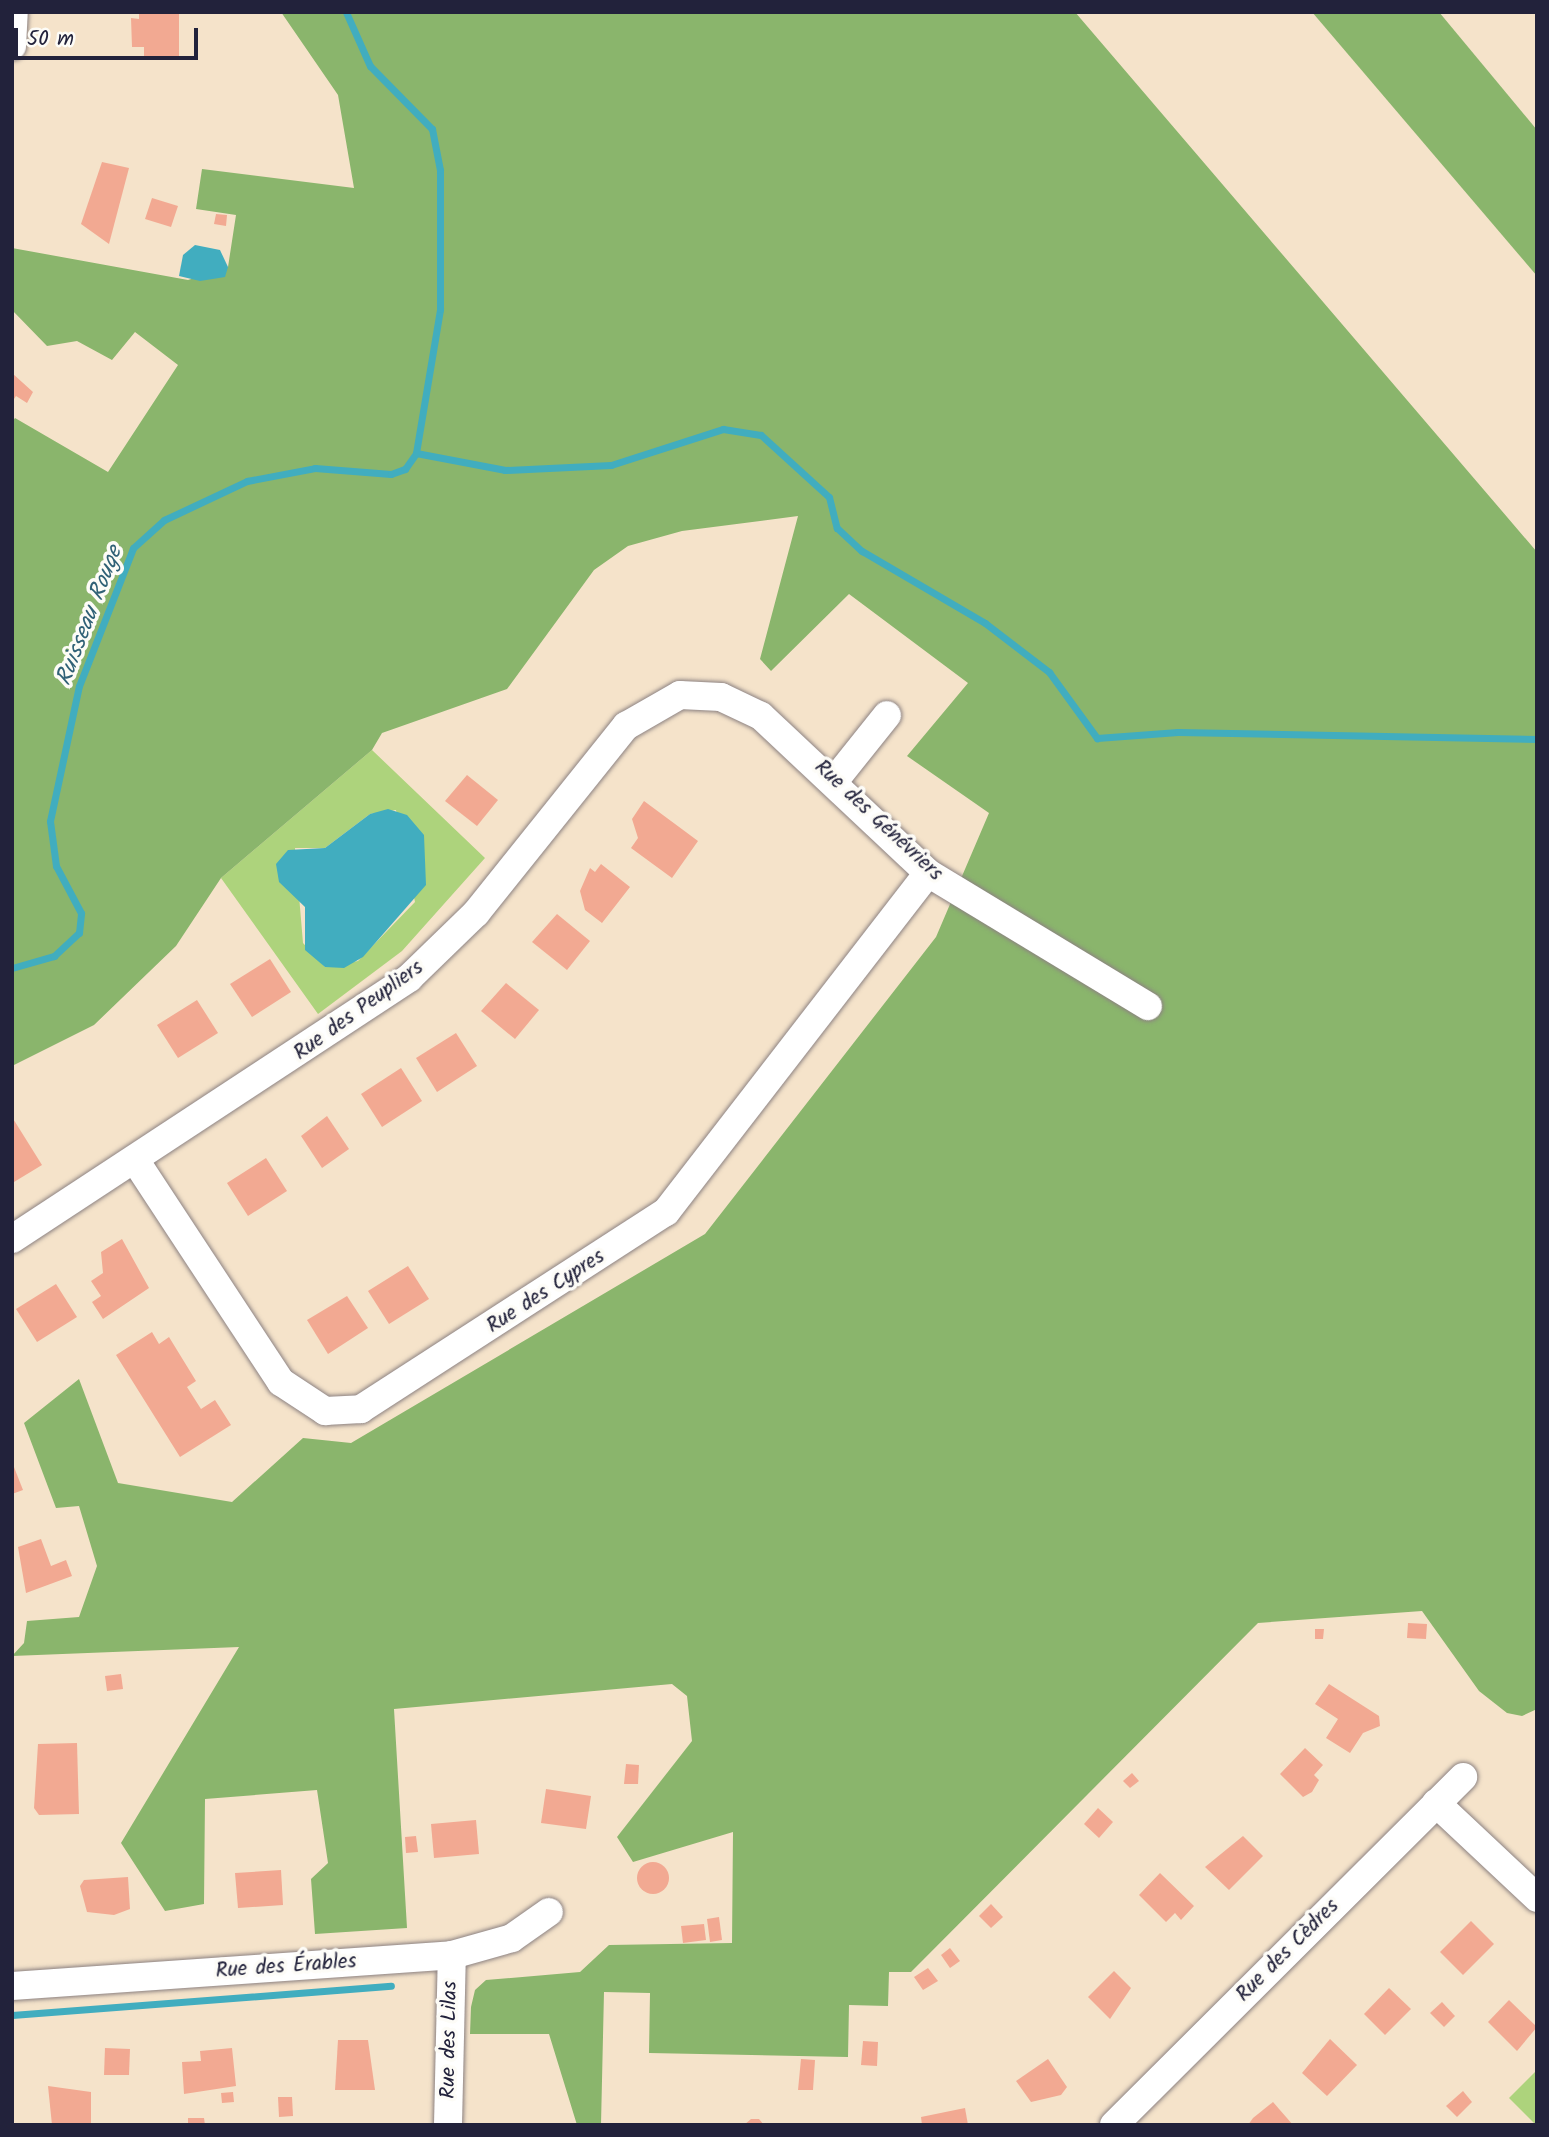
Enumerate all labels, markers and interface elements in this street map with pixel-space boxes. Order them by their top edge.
scale bar [18,14,201,58]
text: 50 m [27,23,74,56]
water label: Ruisseau Rouge [51,542,129,690]
street label: Rue des Génévriers [809,755,947,887]
street label: Rue des Peupliers [289,956,429,1066]
street label: Rue des Cypres [482,1245,610,1339]
street label: Rue des Cèdres [1231,1894,1345,2008]
street label: Rue des Érables [215,1950,357,1984]
street label: Rue des Lilas [436,1981,464,2099]

